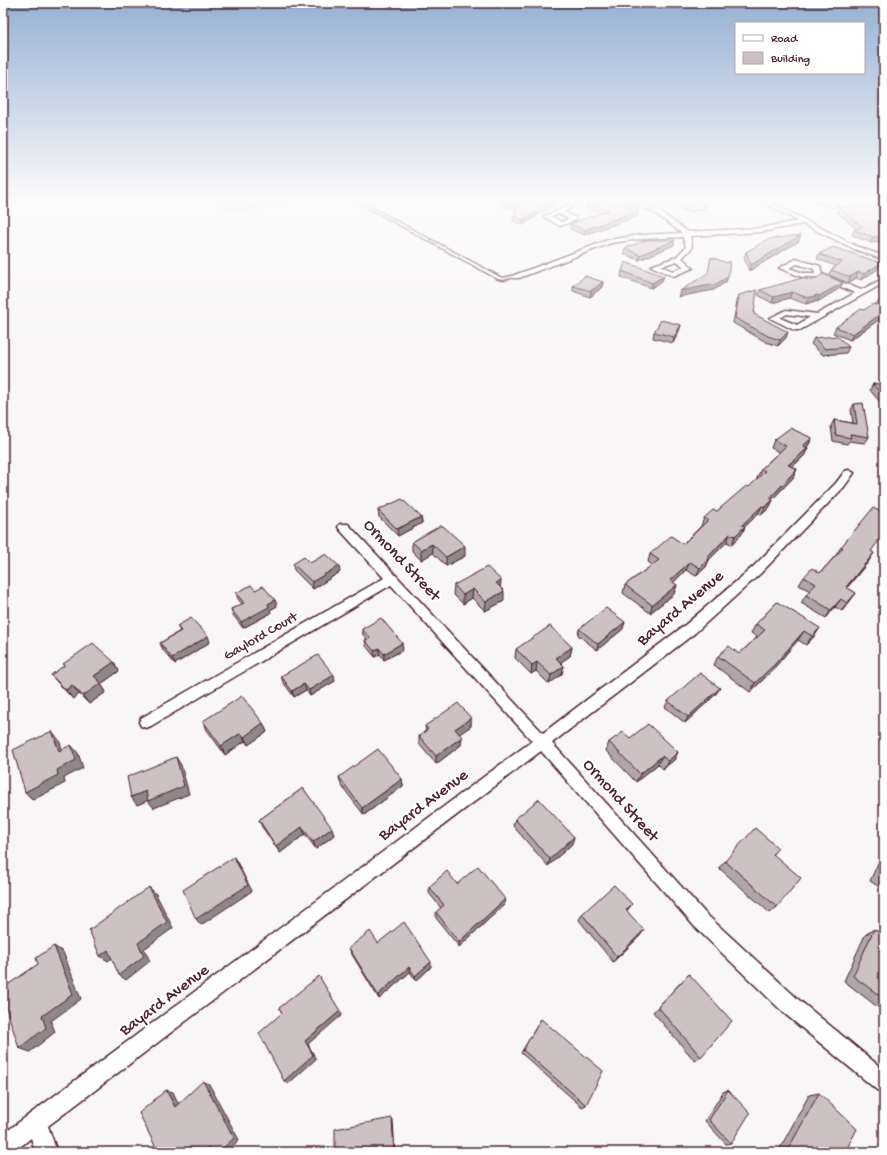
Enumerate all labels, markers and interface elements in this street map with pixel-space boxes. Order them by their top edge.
legend [735,22,865,74]
text: Road [771,33,798,47]
text: Building [770,53,810,67]
street label: Ormond Street [358,516,445,608]
street label: Bayard Avenue [633,567,729,652]
street label: Gaylord Court [221,608,302,665]
street label: Ormond Street [578,755,664,848]
street label: Bayard Avenue [374,766,473,847]
street label: Bayard Avenue [115,961,214,1042]

